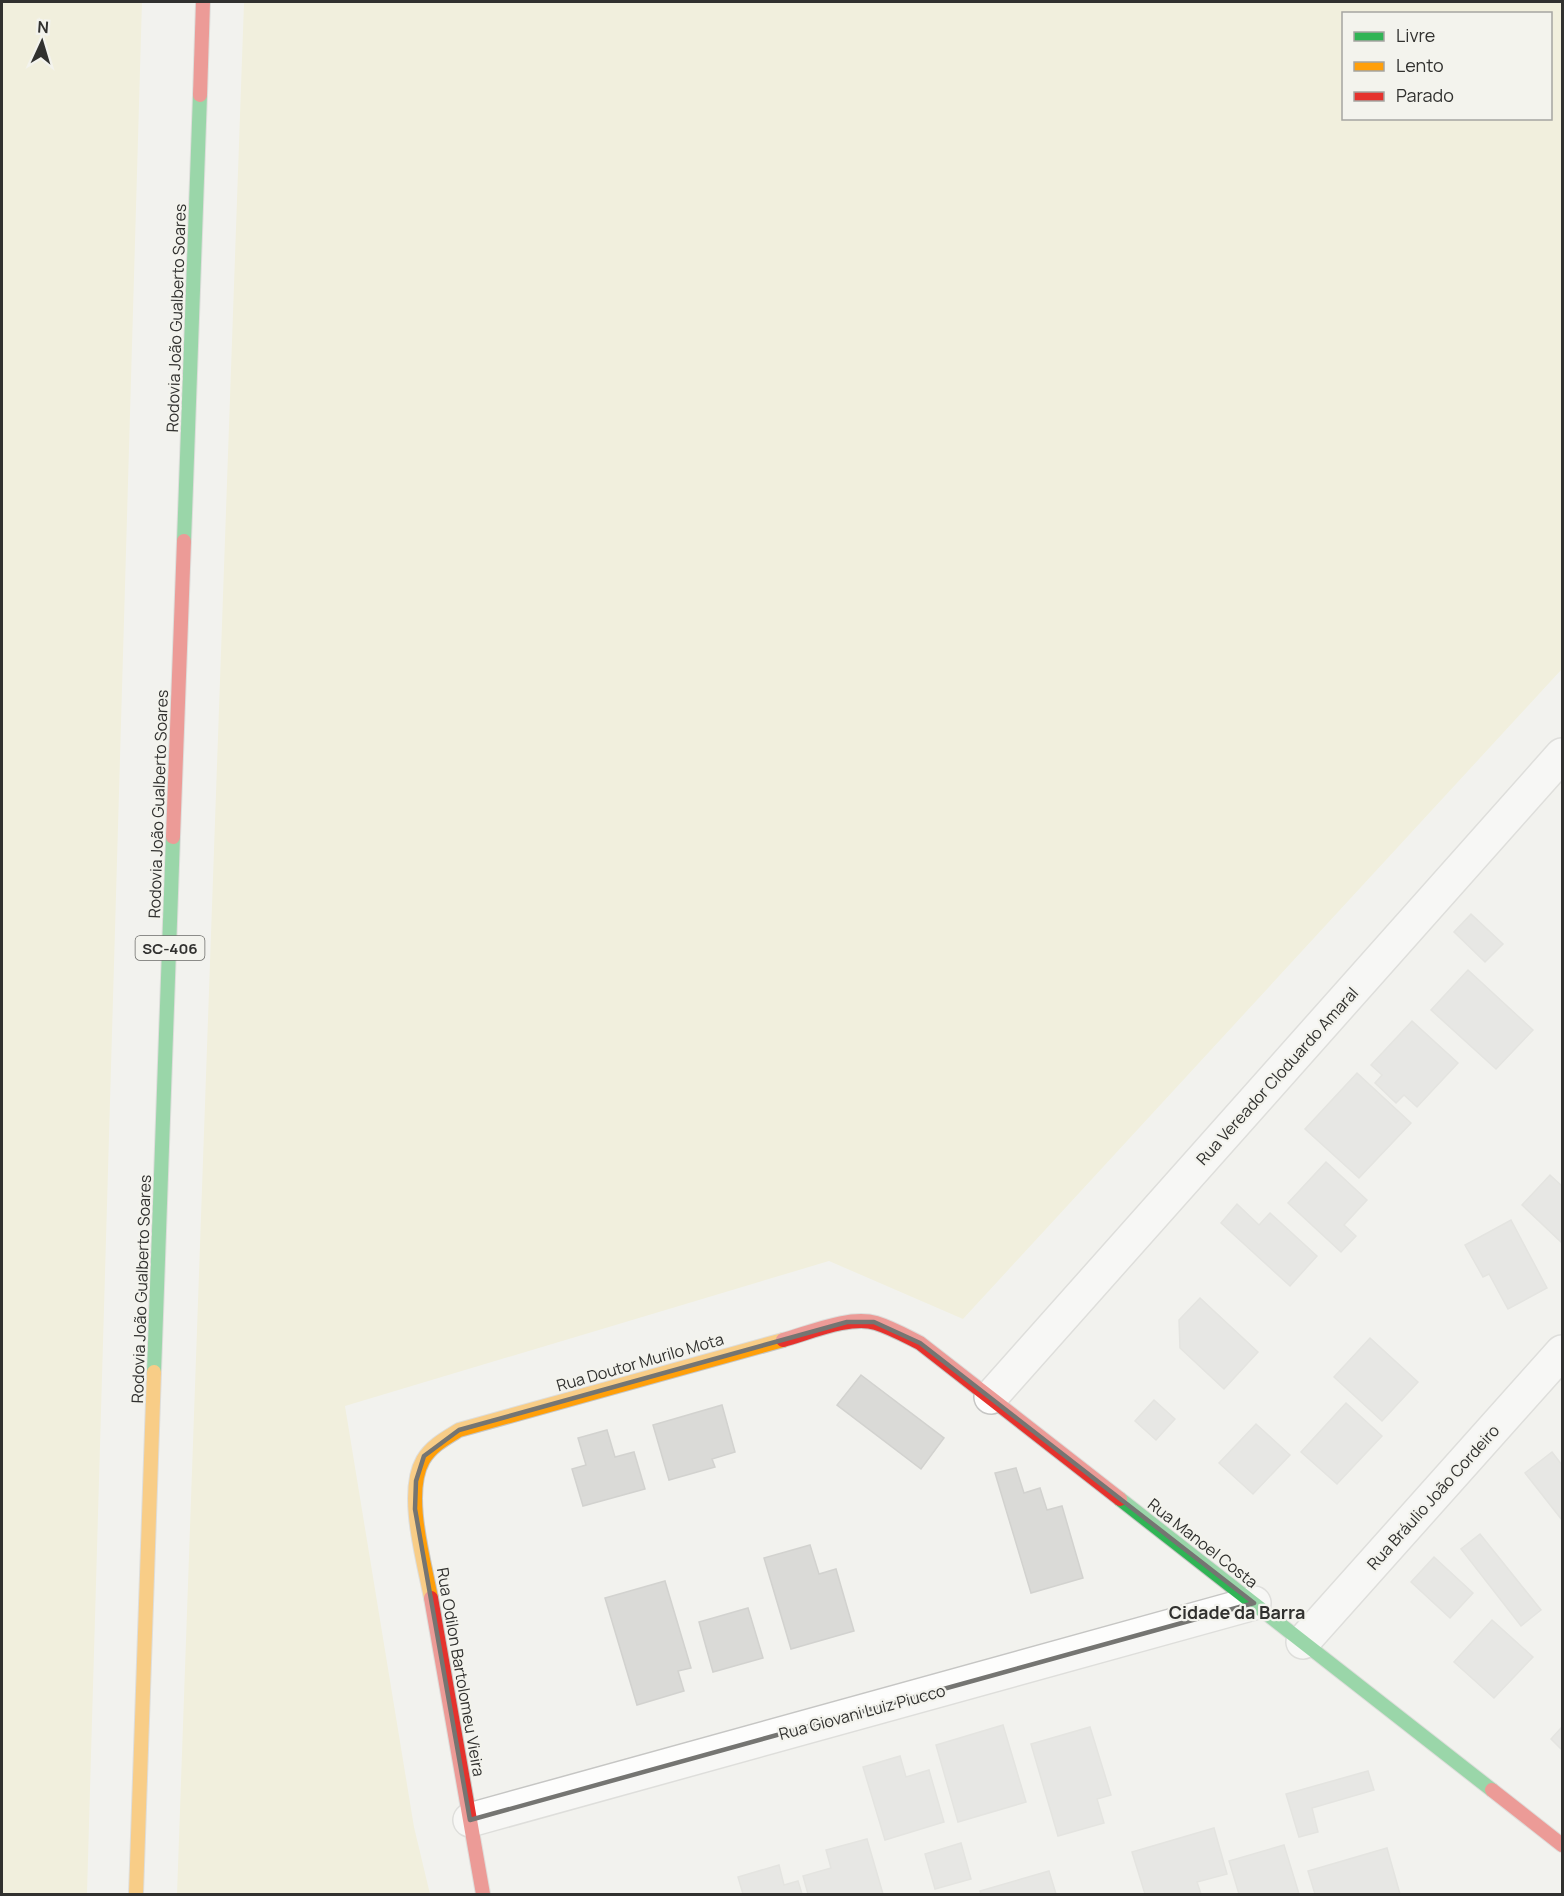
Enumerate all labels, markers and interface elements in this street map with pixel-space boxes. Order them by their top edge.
north arrow [12,12,72,72]
legend [1342,12,1552,120]
text: N [37,16,50,38]
text: Livre [1396,23,1435,47]
text: Lento [1396,53,1444,77]
text: Parado [1396,83,1454,107]
street label: Rodovia João Gualberto Soares [161,203,191,433]
street label: Rodovia João Gualberto Soares [143,689,173,919]
road number: SC-406 [136,936,204,960]
street label: Rua Vereador Cloduardo Amaral [1191,982,1363,1170]
street label: Rodovia João Gualberto Soares [126,1174,156,1404]
street label: Rua Doutor Murilo Mota [554,1328,726,1396]
street label: Rua Bráulio João Cordeiro [1362,1420,1504,1574]
street label: Rua Manoel Costa [1144,1493,1262,1593]
street label: Rua Odilon Bartolomeu Vieira [432,1566,490,1778]
district label: Cidade da Barra [1169,1600,1305,1624]
street label: Rua Giovani Luiz Piucco [776,1679,948,1745]

